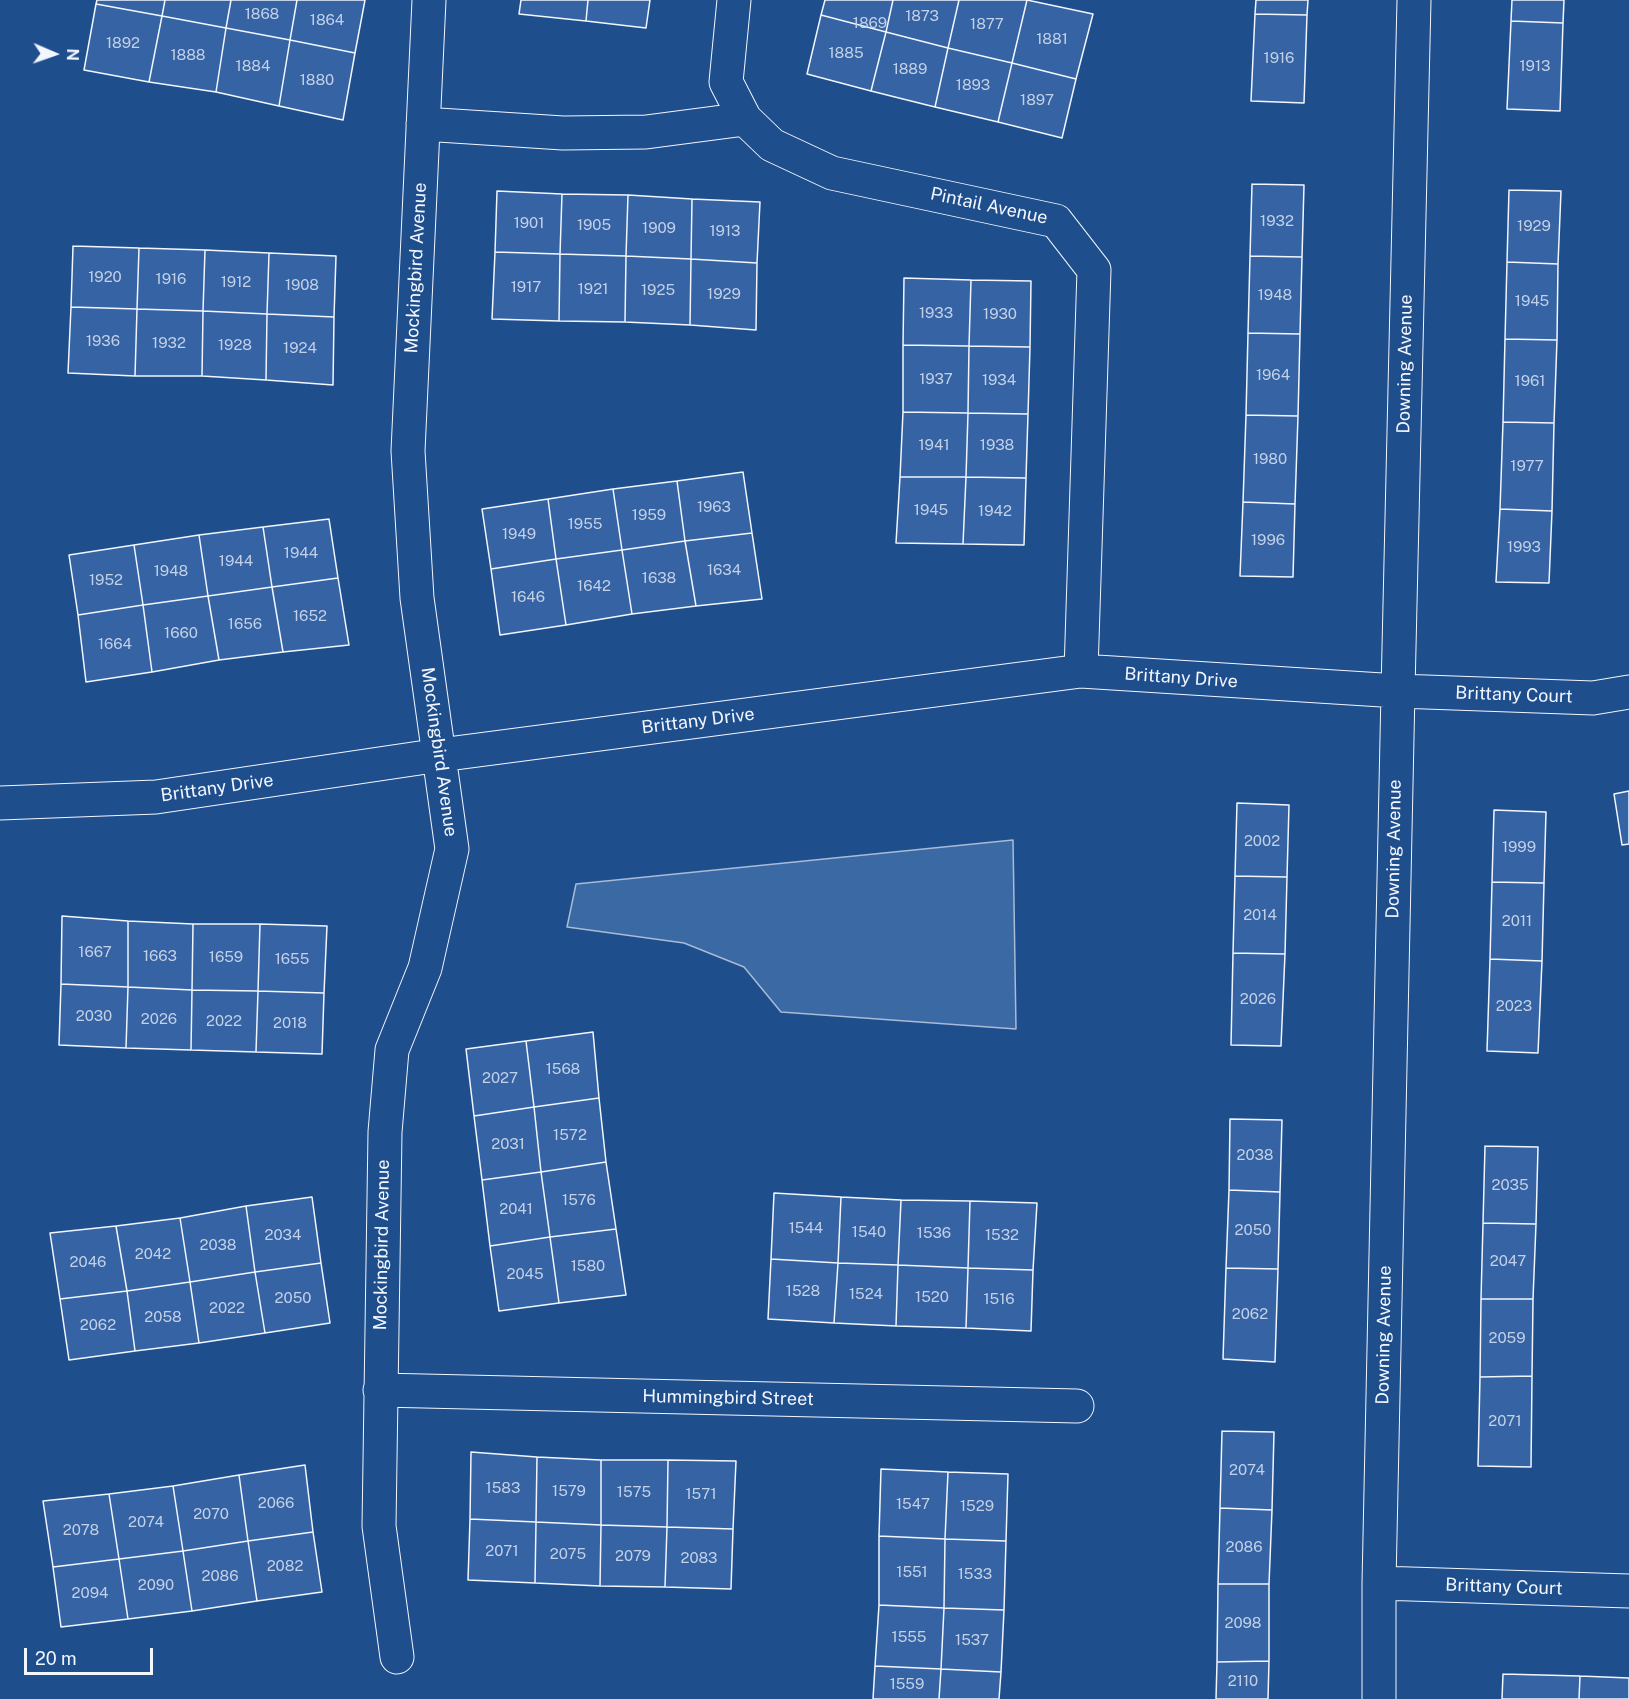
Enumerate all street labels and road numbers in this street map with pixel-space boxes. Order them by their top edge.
street label: Mockingbird Avenue [401,182,431,354]
street label: Pintail Avenue [928,183,1050,229]
street label: Downing Avenue [1393,294,1417,434]
street label: Brittany Drive [1124,663,1238,693]
street label: Mockingbird Avenue [416,666,462,838]
street label: Brittany Court [1455,682,1573,708]
street label: Brittany Drive [640,703,756,739]
street label: Brittany Drive [159,769,275,807]
street label: Downing Avenue [1382,779,1406,919]
street label: Mockingbird Avenue [370,1159,394,1331]
street label: Downing Avenue [1372,1265,1396,1405]
street label: Hummingbird Street [642,1386,814,1410]
street label: Brittany Court [1445,1574,1563,1600]

